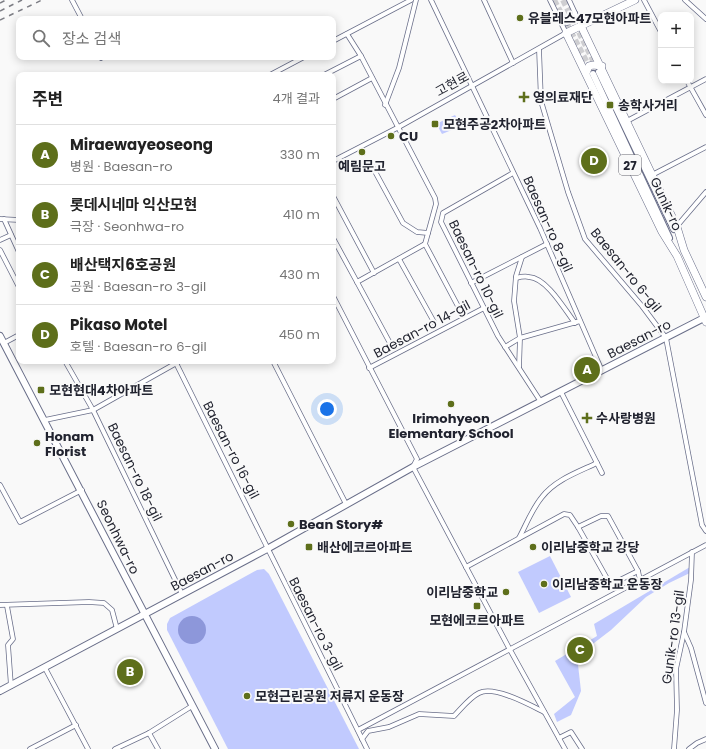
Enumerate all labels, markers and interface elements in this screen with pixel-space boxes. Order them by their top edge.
place label: 유블레스47모현아파트 [528,9,651,28]
map controls [658,12,694,84]
button: + [658,12,694,48]
marker: 유블레스47모현아파트 [515,13,525,23]
search box [16,16,336,60]
icon: search [30,27,52,49]
text: 장소 검색 [62,28,121,49]
button: − [658,48,694,84]
street label: 고현로 [432,67,472,101]
text: 주변 [32,87,63,111]
place label: 영의료재단 [533,88,593,107]
text: 4개 결과 [272,89,320,108]
marker: 영의료재단 [518,91,530,103]
place label: 송학사거리 [618,96,678,115]
marker: 송학사거리 [605,100,615,110]
place label: 모현주공2차아파트 [443,115,546,134]
marker: 모현주공2차아파트 [430,119,440,129]
place label: CU [399,127,418,146]
marker: CU [386,131,396,141]
text: Miraewayeoseong [70,134,213,155]
text: A [40,145,50,164]
text: 330 m [280,145,320,164]
pin: D [581,146,607,176]
marker: 예림문고 [357,147,367,157]
road number: 27 [619,155,641,175]
text: 병원 · Baesan-ro [70,157,173,176]
place label: 예림문고 [338,157,386,176]
street label: Baesan-ro 8-gil [518,173,578,275]
street label: Gunik-ro [645,174,687,234]
text: 롯데시네마 익산모현 [70,194,197,215]
text: B [41,205,49,224]
text: 410 m [283,205,320,224]
text: 극장 · Seonhwa-ro [70,217,184,236]
street label: Baesan-ro 10-gil [444,217,508,321]
street label: Baesan-ro 6-gil [586,224,666,316]
text: 배산택지6호공원 [70,254,176,275]
text: C [40,265,50,284]
text: 430 m [279,265,320,284]
text: 공원 · Baesan-ro 3-gil [70,277,206,296]
street label: Baesan-ro 14-gil [370,295,474,363]
text: Pikaso Motel [70,314,167,335]
street label: Baesan-ro [604,315,674,363]
text: D [40,325,50,344]
text: 450 m [279,325,320,344]
text: 호텔 · Baesan-ro 6-gil [70,337,207,356]
pin: A [574,355,600,385]
place label: 모현현대4차아파트 [49,381,154,400]
marker: 모현현대4차아파트 [36,385,46,395]
street label: Baesan-ro 16-gil [198,398,264,502]
your location [317,399,337,419]
marker: Irimohyeon Elementary School [446,399,456,409]
place label: Irimohyeon Elementary School [388,409,514,443]
place label: 수사랑병원 [596,409,656,428]
marker: 수사랑병원 [581,412,593,424]
street label: Baesan-ro 18-gil [103,420,167,524]
place label: Honam Florist [45,427,94,461]
marker: Honam Florist [32,438,42,448]
street label: Seonhwa-ro [92,497,144,577]
place label: Bean Story# [299,515,383,534]
marker: Bean Story# [286,519,296,529]
place label: 배산에코르아파트 [317,538,413,557]
place label: 이리남중학교 강당 [541,538,639,557]
marker: 배산에코르아파트 [304,542,314,552]
marker: 이리남중학교 강당 [528,542,538,552]
street label: Baesan-ro [167,546,237,596]
street label: Baesan-ro 3-gil [284,574,348,674]
place label: 이리남중학교 운동장 [552,575,662,594]
marker: 이리남중학교 운동장 [539,579,549,589]
place label: 이리남중학교 [426,583,498,602]
marker: 이리남중학교 [501,587,511,597]
street label: Gunik-ro 13-gil [657,589,689,685]
marker: 모현에코르아파트 [472,601,482,611]
place label: 모현에코르아파트 [429,611,525,630]
pin: C [567,635,593,665]
pin: B [117,657,143,687]
place label: 모현근린공원 저류지 운동장 [255,687,404,706]
marker: 모현근린공원 저류지 운동장 [242,691,252,701]

